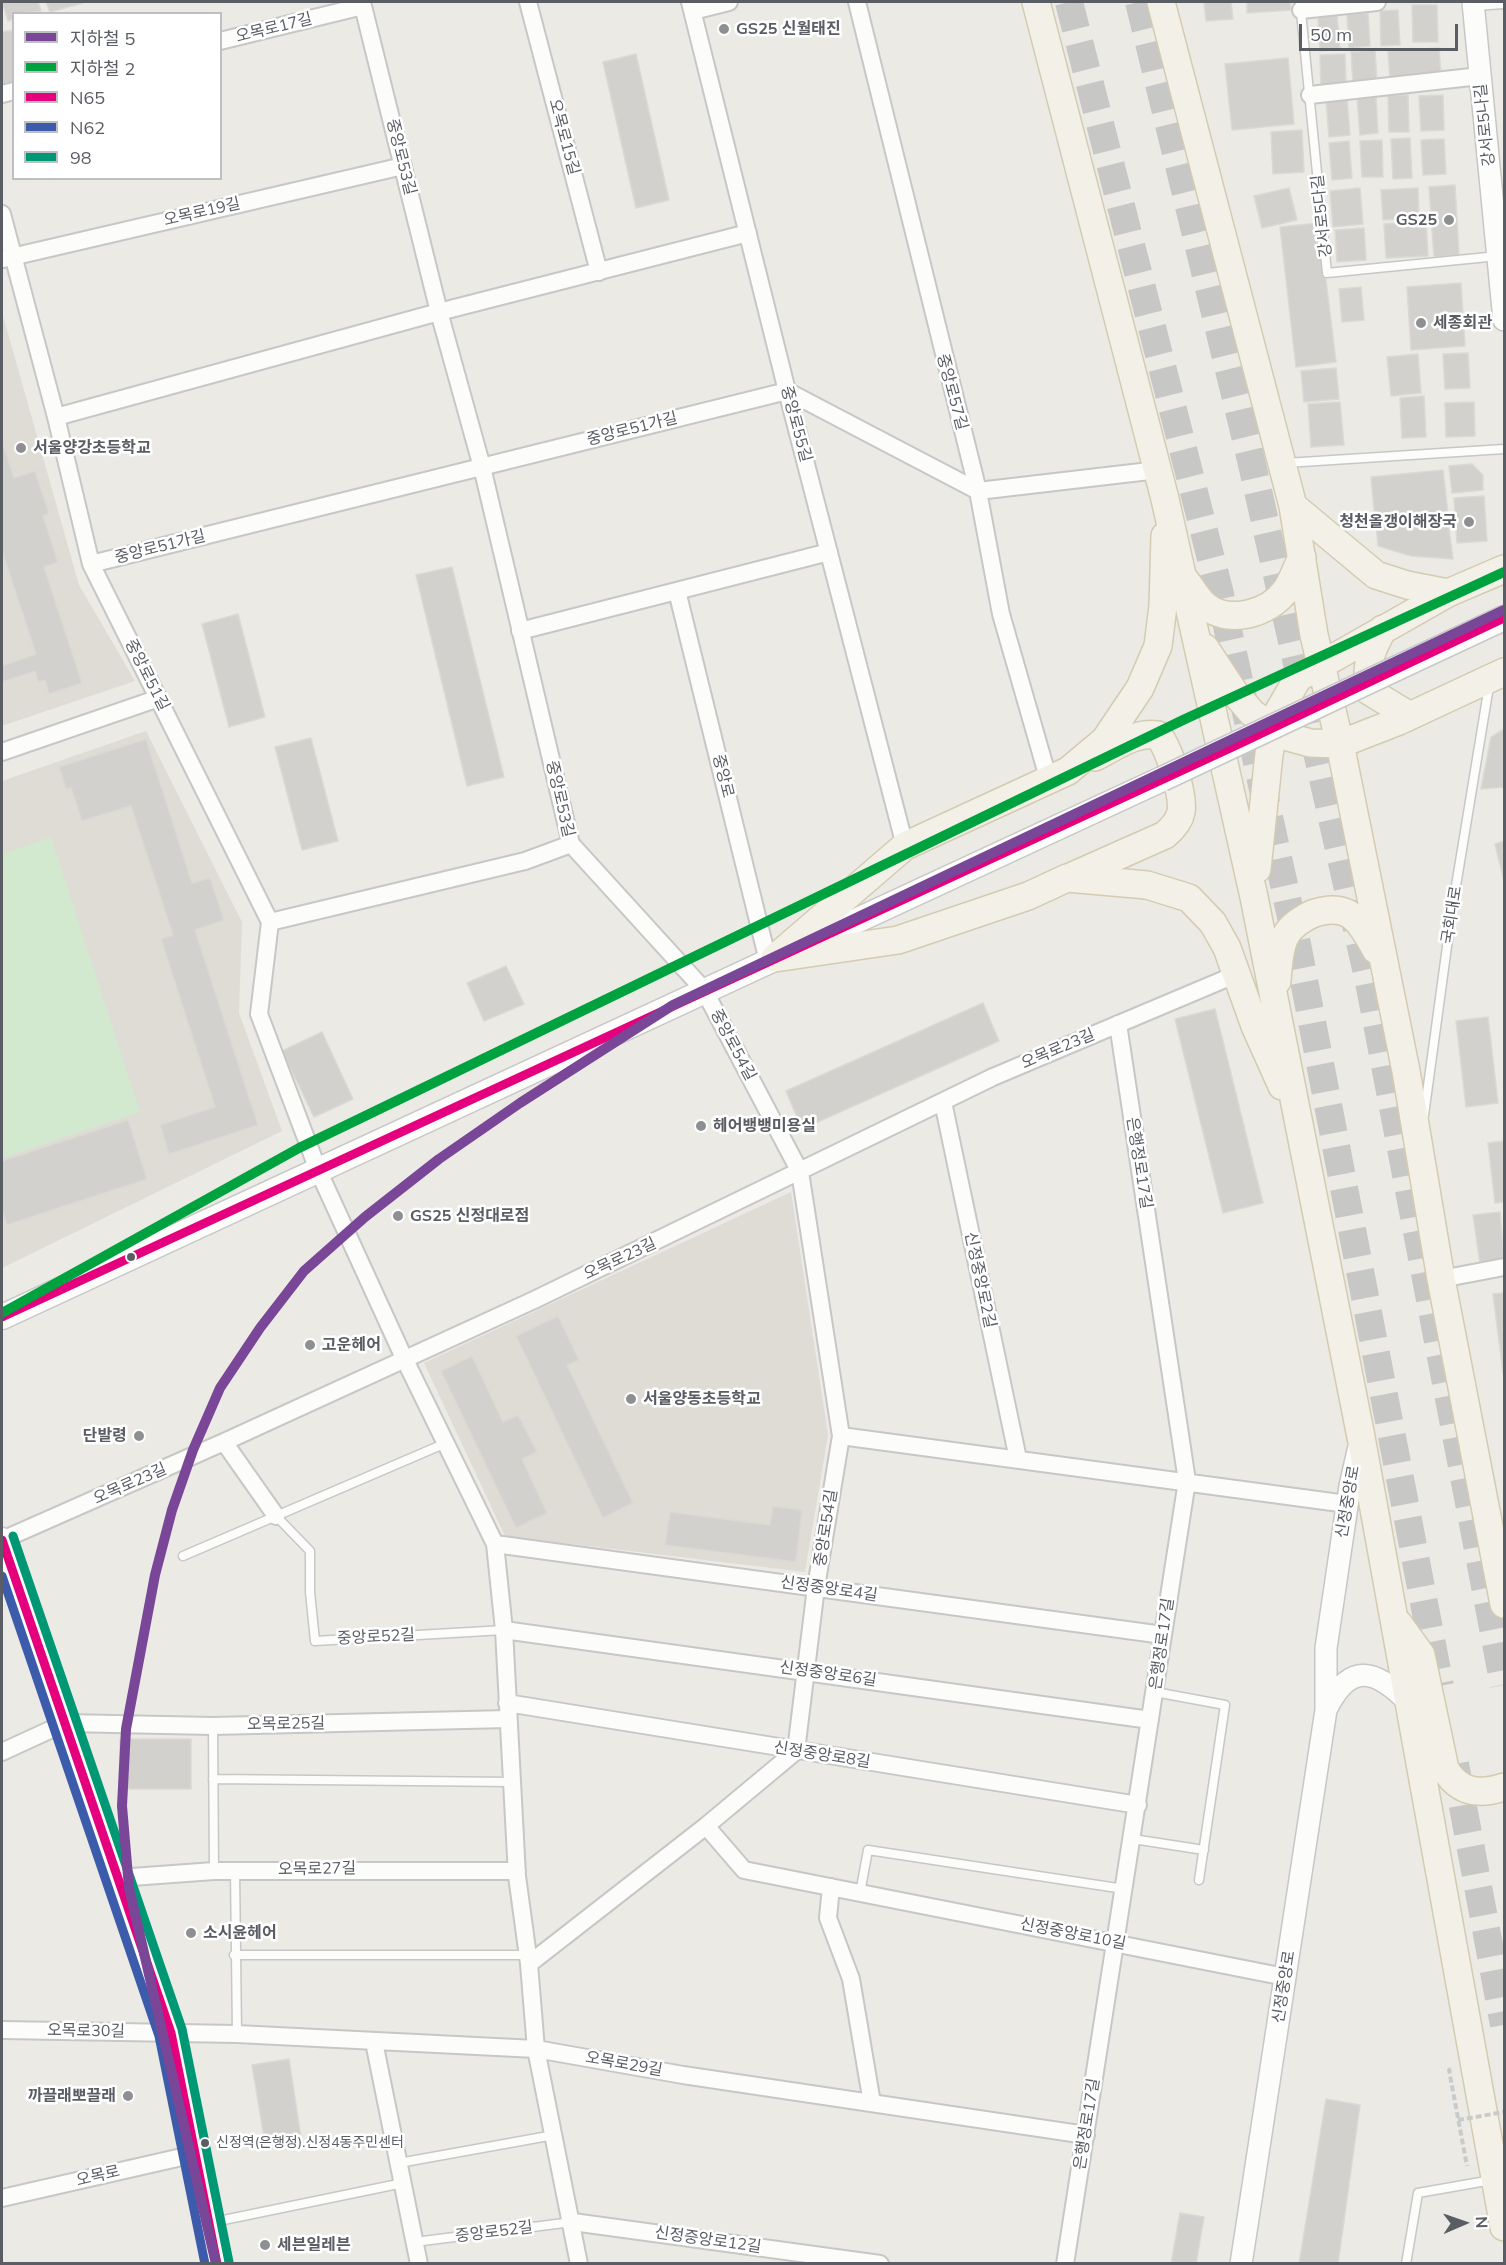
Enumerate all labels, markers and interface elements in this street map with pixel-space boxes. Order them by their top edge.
street label: 오목로17길 [234,9,314,47]
legend [12,12,222,180]
scale bar [1302,12,1461,50]
place label: GS25 신월태진 [736,19,841,39]
marker: GS25 신월태진 [717,22,731,36]
text: 50 m [1310,23,1352,46]
text: 지하철 5 [70,27,135,50]
text: 지하철 2 [70,57,135,80]
street label: 강서로5나길 [1471,83,1499,167]
text: N65 [70,86,105,109]
street label: 오목로15길 [545,97,583,177]
text: N62 [70,116,105,139]
street label: 중앙로53길 [382,117,420,197]
text: 98 [70,146,92,169]
street label: 강서로5다길 [1308,174,1336,258]
street label: 오목로19길 [162,194,242,230]
place label: GS25 [1396,210,1437,230]
marker: GS25 [1442,213,1456,227]
place label: 세종회관 [1433,313,1492,333]
marker: 세종회관 [1414,316,1428,330]
street label: 중앙로57길 [933,352,971,432]
street label: 중앙로55길 [777,384,815,464]
street label: 중앙로51가길 [585,408,679,450]
place label: 서울양강초등학교 [33,438,151,458]
marker: 서울양강초등학교 [14,441,28,455]
place label: 청천올갱이해장국 [1339,512,1457,532]
marker: 청천올갱이해장국 [1462,515,1476,529]
street label: 중앙로51가길 [113,526,207,568]
street label: 중앙로51길 [121,636,173,714]
street label: 중앙로 [708,752,738,800]
street label: 중앙로53길 [542,759,578,839]
street label: 국회대로 [1438,884,1466,946]
street label: 중앙로54길 [706,1006,760,1084]
street label: 오목로23길 [1018,1025,1098,1073]
place label: 헤어뱅뱅미용실 [713,1116,816,1136]
street label: 은행정로17길 [1122,1116,1156,1210]
marker: 헤어뱅뱅미용실 [694,1119,708,1133]
place label: GS25 신정대로점 [410,1206,529,1226]
marker: GS25 신정대로점 [391,1209,405,1223]
street label: 신정중앙로2길 [960,1230,1000,1330]
street label: 오목로23길 [581,1234,659,1284]
unlabelled marker [125,1251,137,1263]
place label: 고운헤어 [322,1335,381,1355]
marker: 고운헤어 [303,1338,317,1352]
place label: 서울양동초등학교 [643,1389,761,1409]
marker: 서울양동초등학교 [624,1392,638,1406]
place label: 단발령 [83,1426,127,1446]
marker: 단발령 [132,1429,146,1443]
street label: 오목로23길 [90,1459,170,1509]
street label: 신정중앙로 [1332,1464,1364,1540]
street label: 중앙로54길 [810,1488,842,1568]
street label: 신정중앙로4길 [779,1573,879,1605]
street label: 은행정로17길 [1146,1597,1178,1691]
street label: 중앙로52길 [337,1625,415,1649]
street label: 신정중앙로6길 [778,1658,878,1690]
street label: 오목로25길 [247,1714,325,1734]
street label: 신정중앙로8길 [772,1738,872,1772]
street label: 오목로27길 [278,1859,356,1879]
street label: 신정중앙로10길 [1018,1914,1128,1954]
place label: 소시윤헤어 [203,1923,277,1943]
marker: 소시윤헤어 [184,1926,198,1940]
street label: 신정중앙로 [1269,1949,1299,2025]
street label: 오목로30길 [47,2021,125,2041]
street label: 오목로29길 [584,2048,664,2080]
street label: 은행정로17길 [1070,2077,1104,2171]
place label: 까끌래뽀끌래 [28,2086,116,2106]
marker: 까끌래뽀끌래 [121,2089,135,2103]
place label: 신정역(은행정).신정4동주민센터 [216,2135,404,2151]
marker: 신정역(은행정).신정4동주민센터 [199,2137,211,2149]
street label: 오목로 [74,2162,122,2190]
north arrow [1434,2193,1494,2253]
text: N [1472,2216,1492,2229]
street label: 중앙로52길 [454,2218,534,2246]
street label: 신정중앙로12길 [653,2223,763,2257]
place label: 세븐일레븐 [277,2235,351,2255]
marker: 세븐일레븐 [258,2238,272,2252]

